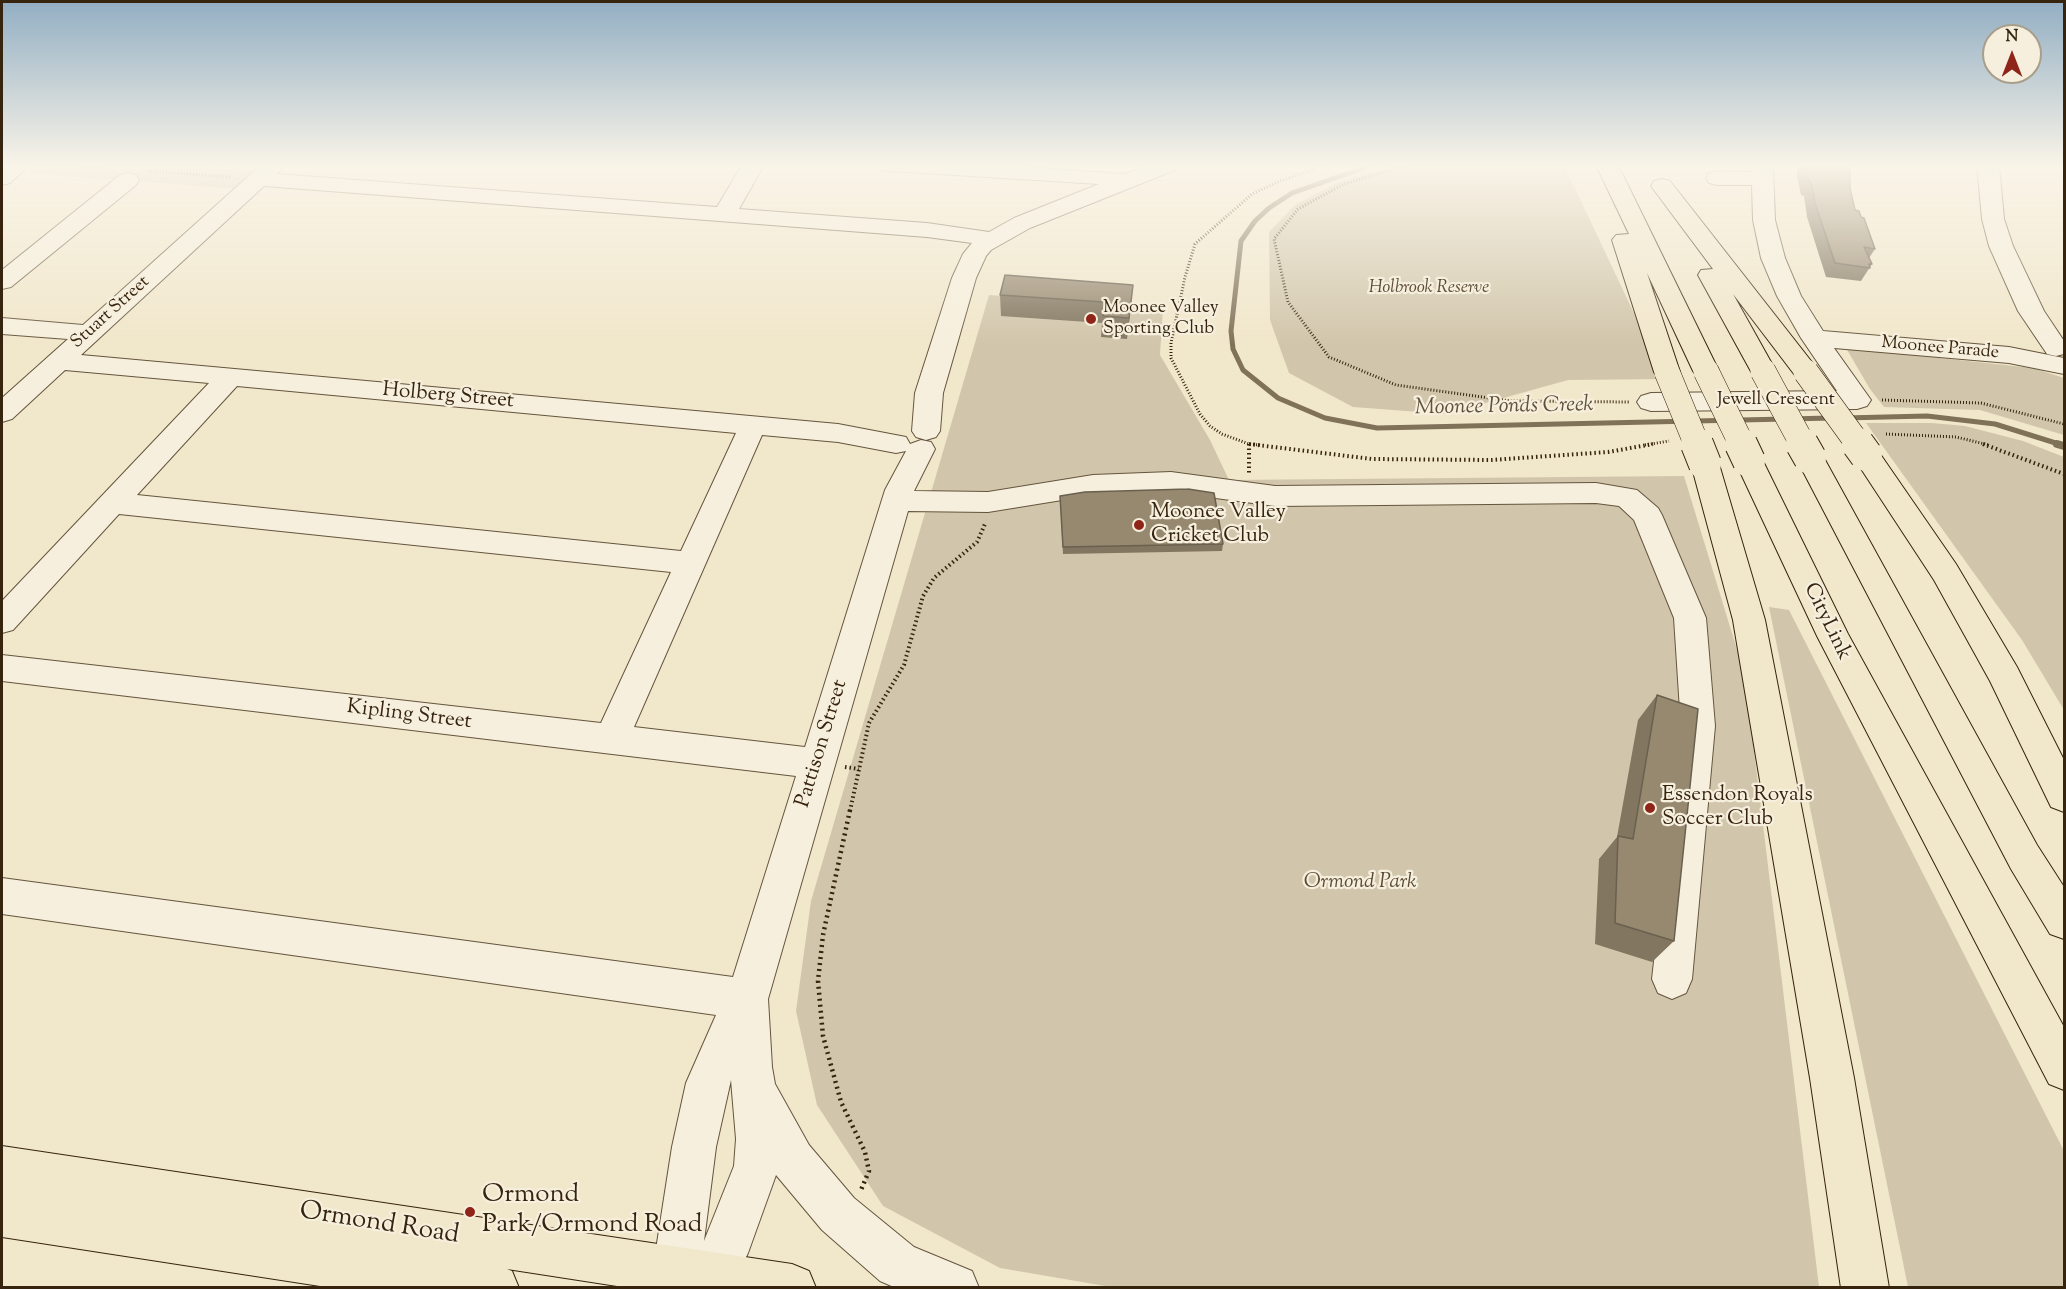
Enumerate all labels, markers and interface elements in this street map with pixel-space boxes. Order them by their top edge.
north arrow [1982,24,2042,84]
text: N [2006,26,2018,49]
street label: Stuart Street [67,272,155,354]
park label: Holbrook Reserve [1369,278,1489,300]
place label: Moonee Valley Sporting Club [1103,298,1219,340]
marker: Moonee Valley Sporting Club [1084,312,1098,326]
street label: Moonee Parade [1880,333,2000,365]
street label: Holberg Street [381,379,515,415]
street label: Jewell Crescent [1717,390,1835,412]
water label: Moonee Ponds Creek [1414,393,1594,423]
place label: Moonee Valley Cricket Club [1151,500,1286,550]
marker: Moonee Valley Cricket Club [1132,518,1146,532]
street label: CityLink [1797,579,1855,665]
street label: Pattison Street [792,677,854,811]
street label: Kipling Street [345,696,473,736]
place label: Essendon Royals Soccer Club [1662,783,1813,833]
marker: Essendon Royals Soccer Club [1643,801,1657,815]
park label: Ormond Park [1304,870,1416,896]
place label: Ormond Park/Ormond Road [482,1181,702,1242]
street label: Ormond Road [297,1197,461,1253]
marker: Ormond Park/Ormond Road [463,1205,477,1219]

